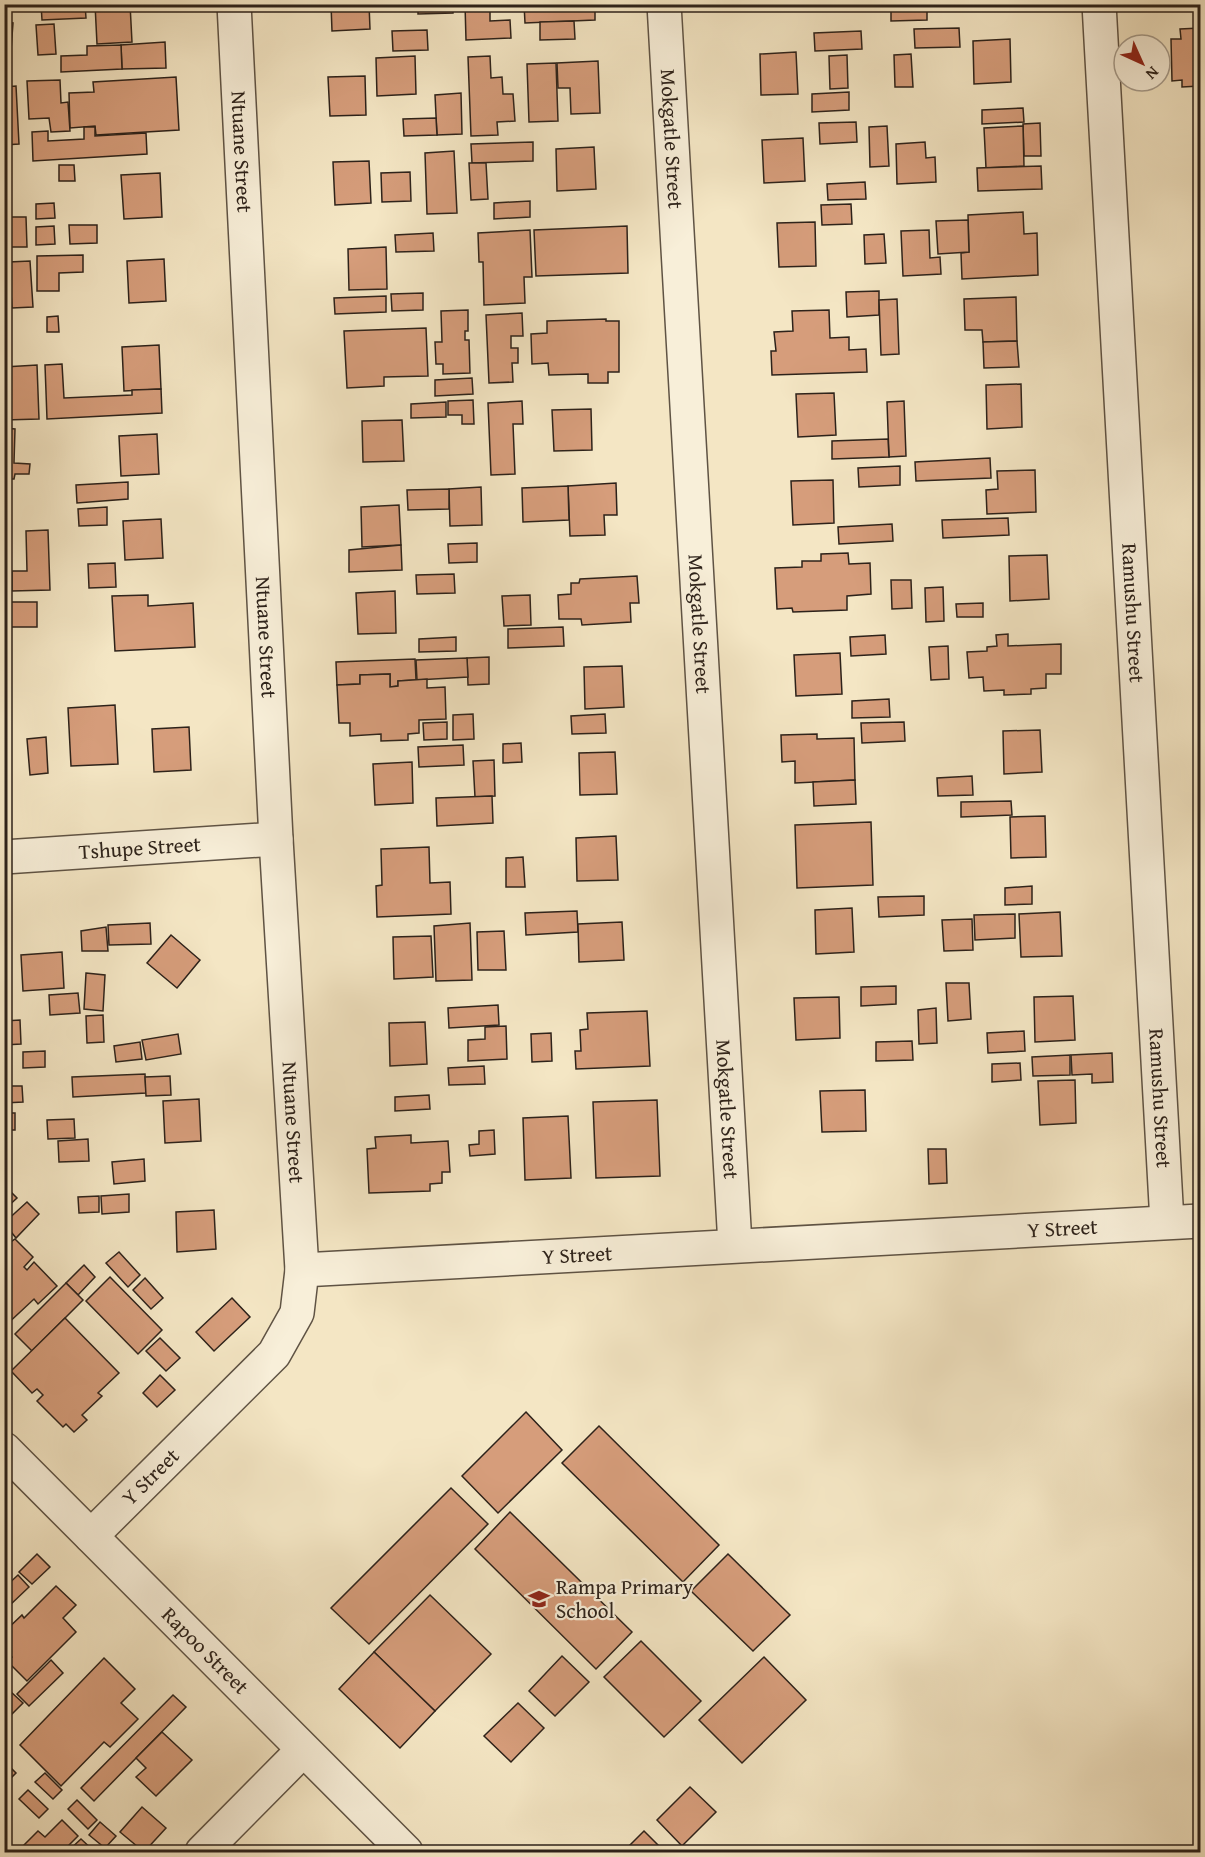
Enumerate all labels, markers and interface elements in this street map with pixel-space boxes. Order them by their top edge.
north arrow [1112,33,1172,93]
text: N [1140,61,1165,86]
street label: Mokgatle Street [653,68,692,210]
street label: Ntuane Street [223,90,261,214]
street label: Ramushu Street [1114,542,1153,684]
street label: Mokgatle Street [680,553,719,695]
street label: Ntuane Street [248,576,285,699]
street label: Tshupe Street [78,828,202,867]
street label: Ramushu Street [1141,1028,1180,1170]
street label: Mokgatle Street [708,1038,747,1181]
street label: Ntuane Street [274,1061,313,1185]
street label: Y Street [1026,1211,1099,1245]
street label: Y Street [541,1237,614,1272]
street label: Y Street [114,1440,187,1512]
place label: Rampa Primary School [556,1571,694,1626]
school or university icon: Rampa Primary School [527,1587,551,1611]
street label: Rapoo Street [155,1600,257,1702]

